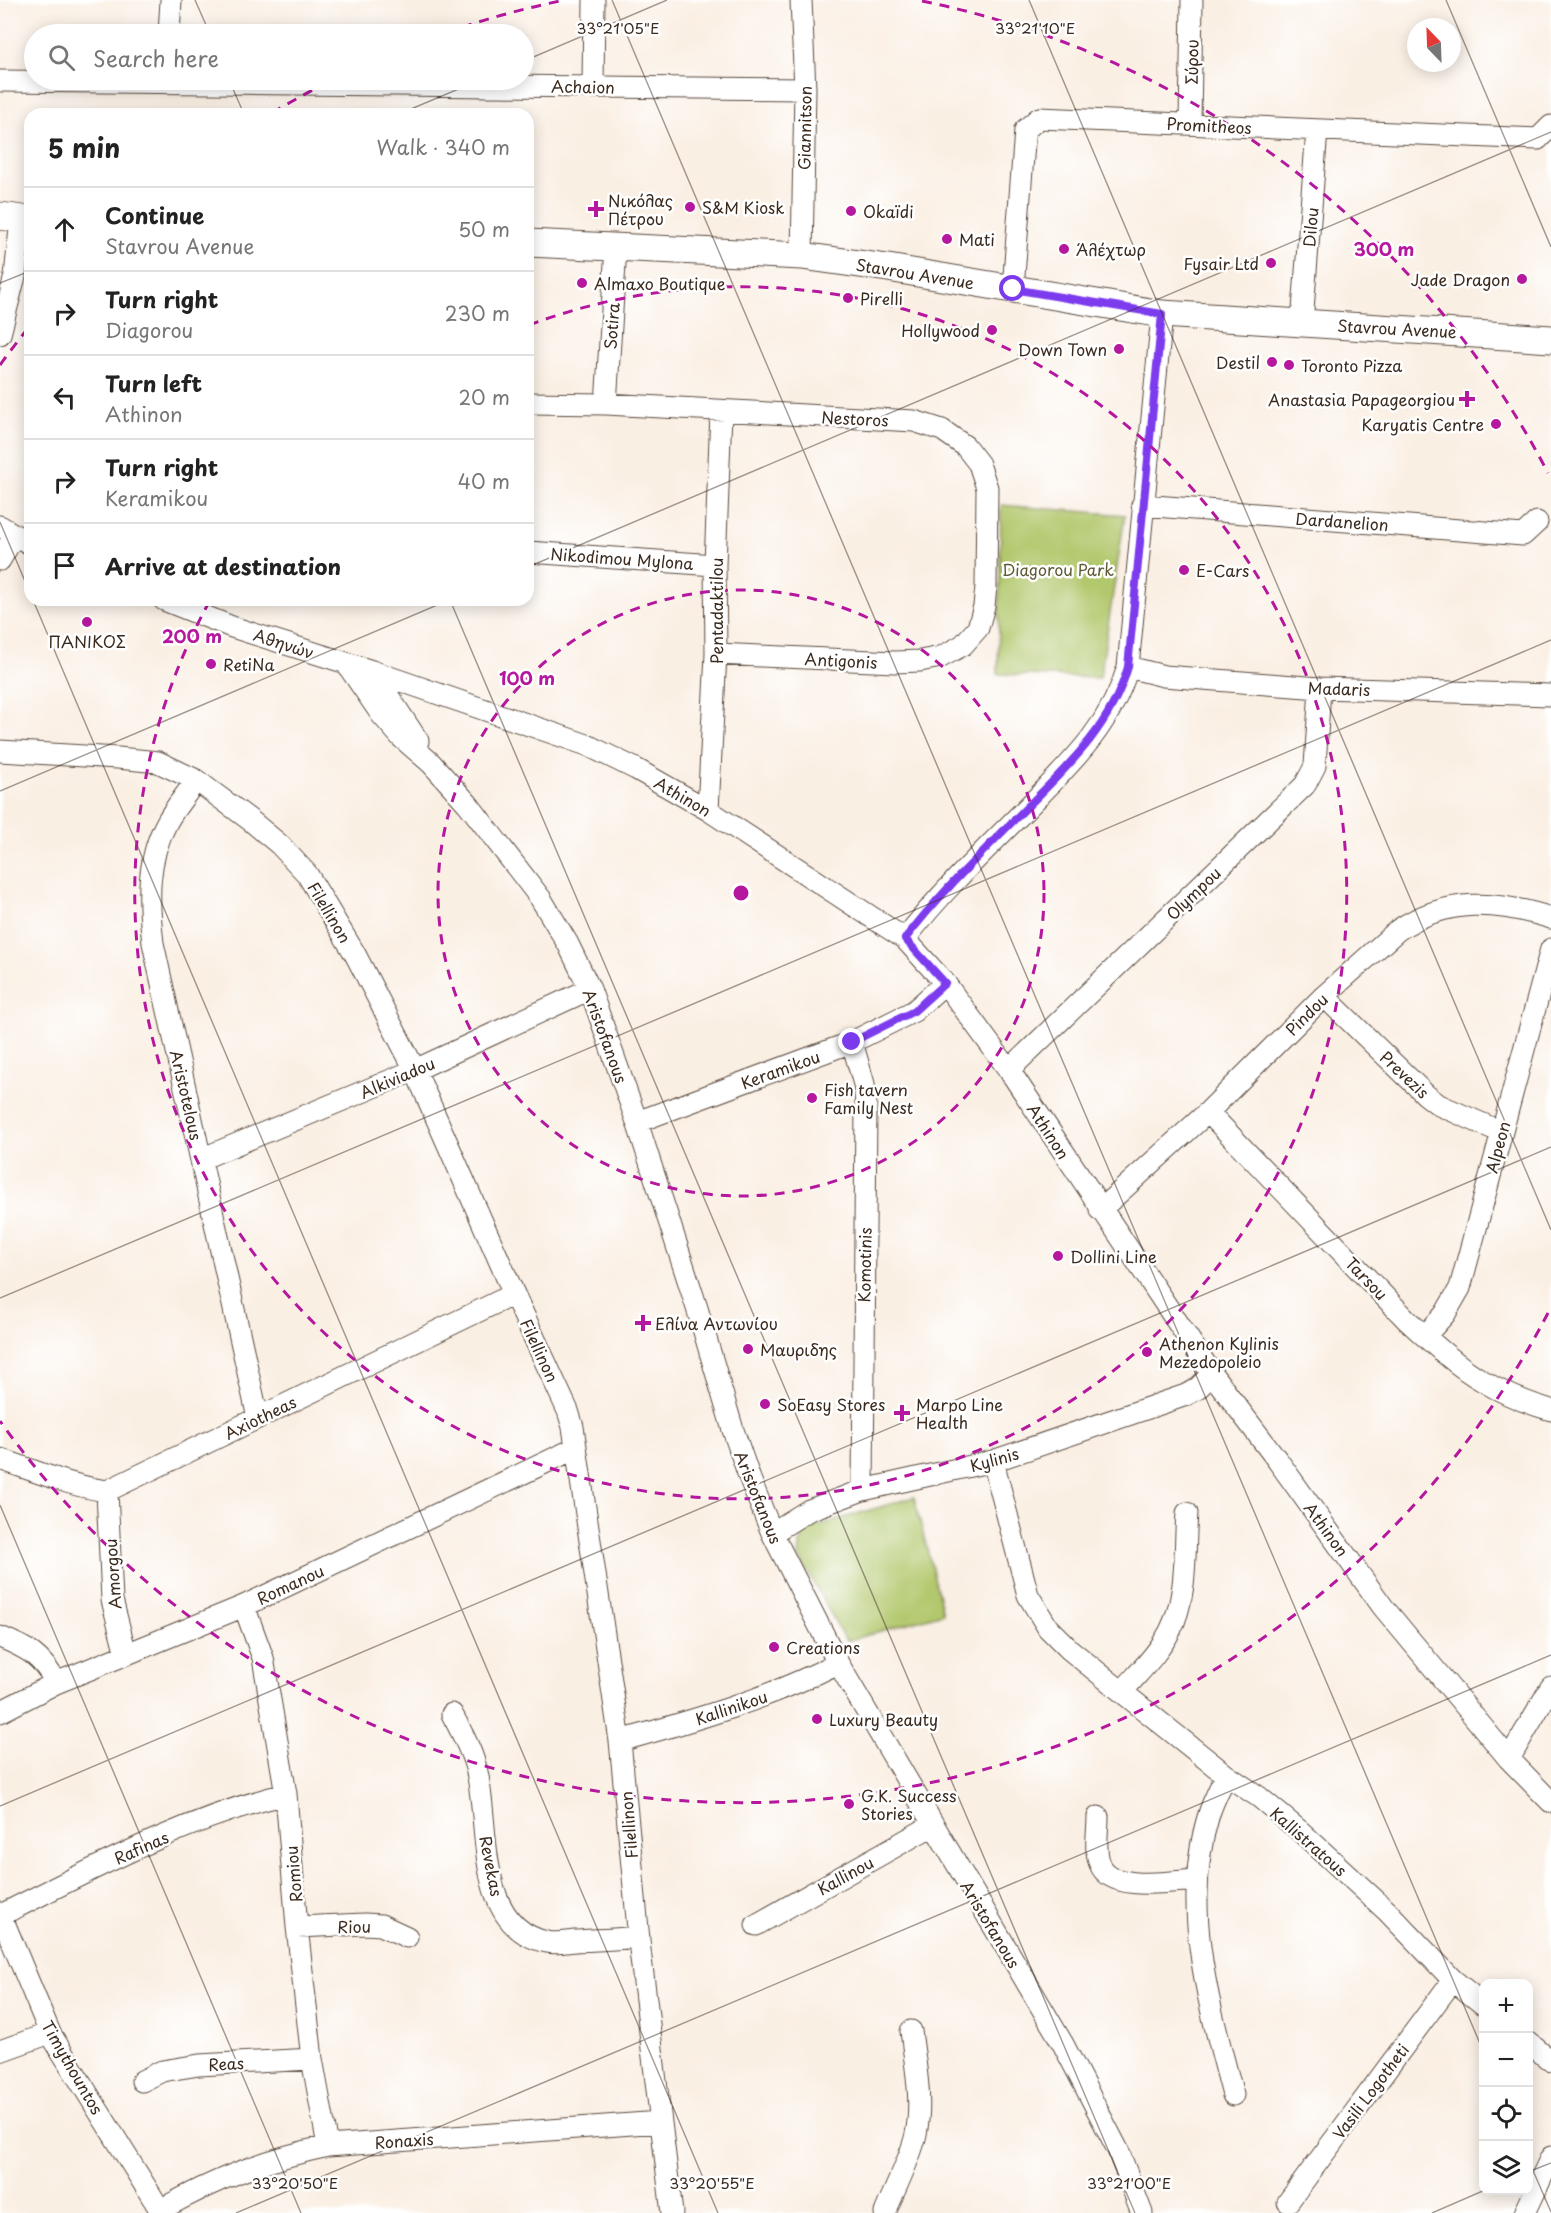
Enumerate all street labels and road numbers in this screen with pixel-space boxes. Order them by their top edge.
street label: Σύρου [1179,39,1203,85]
street label: Achaion [551,73,615,99]
street label: Giannitson [791,86,817,170]
street label: Promitheos [1166,111,1252,139]
street label: Dilou [1296,206,1324,248]
street label: Stavrou Avenue [854,252,976,294]
street label: Sotira [597,302,625,350]
street label: Stavrou Avenue [1337,313,1458,343]
street label: Nestoros [821,404,889,432]
street label: Dardanelion [1295,506,1389,536]
street label: Nikodimou Mylona [550,541,694,575]
street label: Pentadaktilou [704,558,728,664]
street label: Αθηνών [251,622,317,664]
street label: Antigonis [804,646,878,674]
street label: Madaris [1307,675,1371,701]
street label: Athinon [650,770,716,822]
street label: Olympou [1160,861,1226,925]
street label: Filellinon [302,877,358,947]
street label: Aristofanous [578,986,634,1086]
street label: Pindou [1279,987,1333,1041]
street label: Keramikou [737,1044,823,1094]
street label: Prevezis [1375,1045,1435,1103]
street label: Aristotelous [165,1048,209,1142]
street label: Alkiviadou [356,1050,438,1104]
street label: Athinon [1022,1098,1076,1164]
street label: Alpeon [1479,1118,1515,1176]
street label: Komotinis [851,1227,877,1303]
street label: Tarsou [1340,1251,1394,1305]
street label: Filellinon [515,1314,565,1386]
street label: Axiotheas [220,1389,300,1445]
street label: Kylinis [967,1441,1021,1477]
street label: Aristofanous [729,1447,789,1547]
street label: Athinon [1299,1497,1355,1561]
street label: Amorgou [98,1538,126,1610]
street label: Romanou [252,1558,328,1610]
street label: Kallinikou [692,1683,770,1731]
street label: Filellinon [613,1790,643,1860]
street label: Kallistratous [1265,1801,1353,1881]
street label: Rafinas [110,1824,172,1870]
street label: Revekas [474,1834,510,1898]
street label: Romiou [279,1845,307,1903]
street label: Kallinou [812,1850,878,1900]
street label: Aristofanous [955,1876,1027,1972]
street label: Riou [337,1914,371,1938]
street label: Timythountos [36,2016,110,2118]
street label: Vasili Logotheti [1326,2038,1414,2144]
street label: Reas [207,2050,245,2076]
street label: Ronaxis [374,2126,434,2154]

